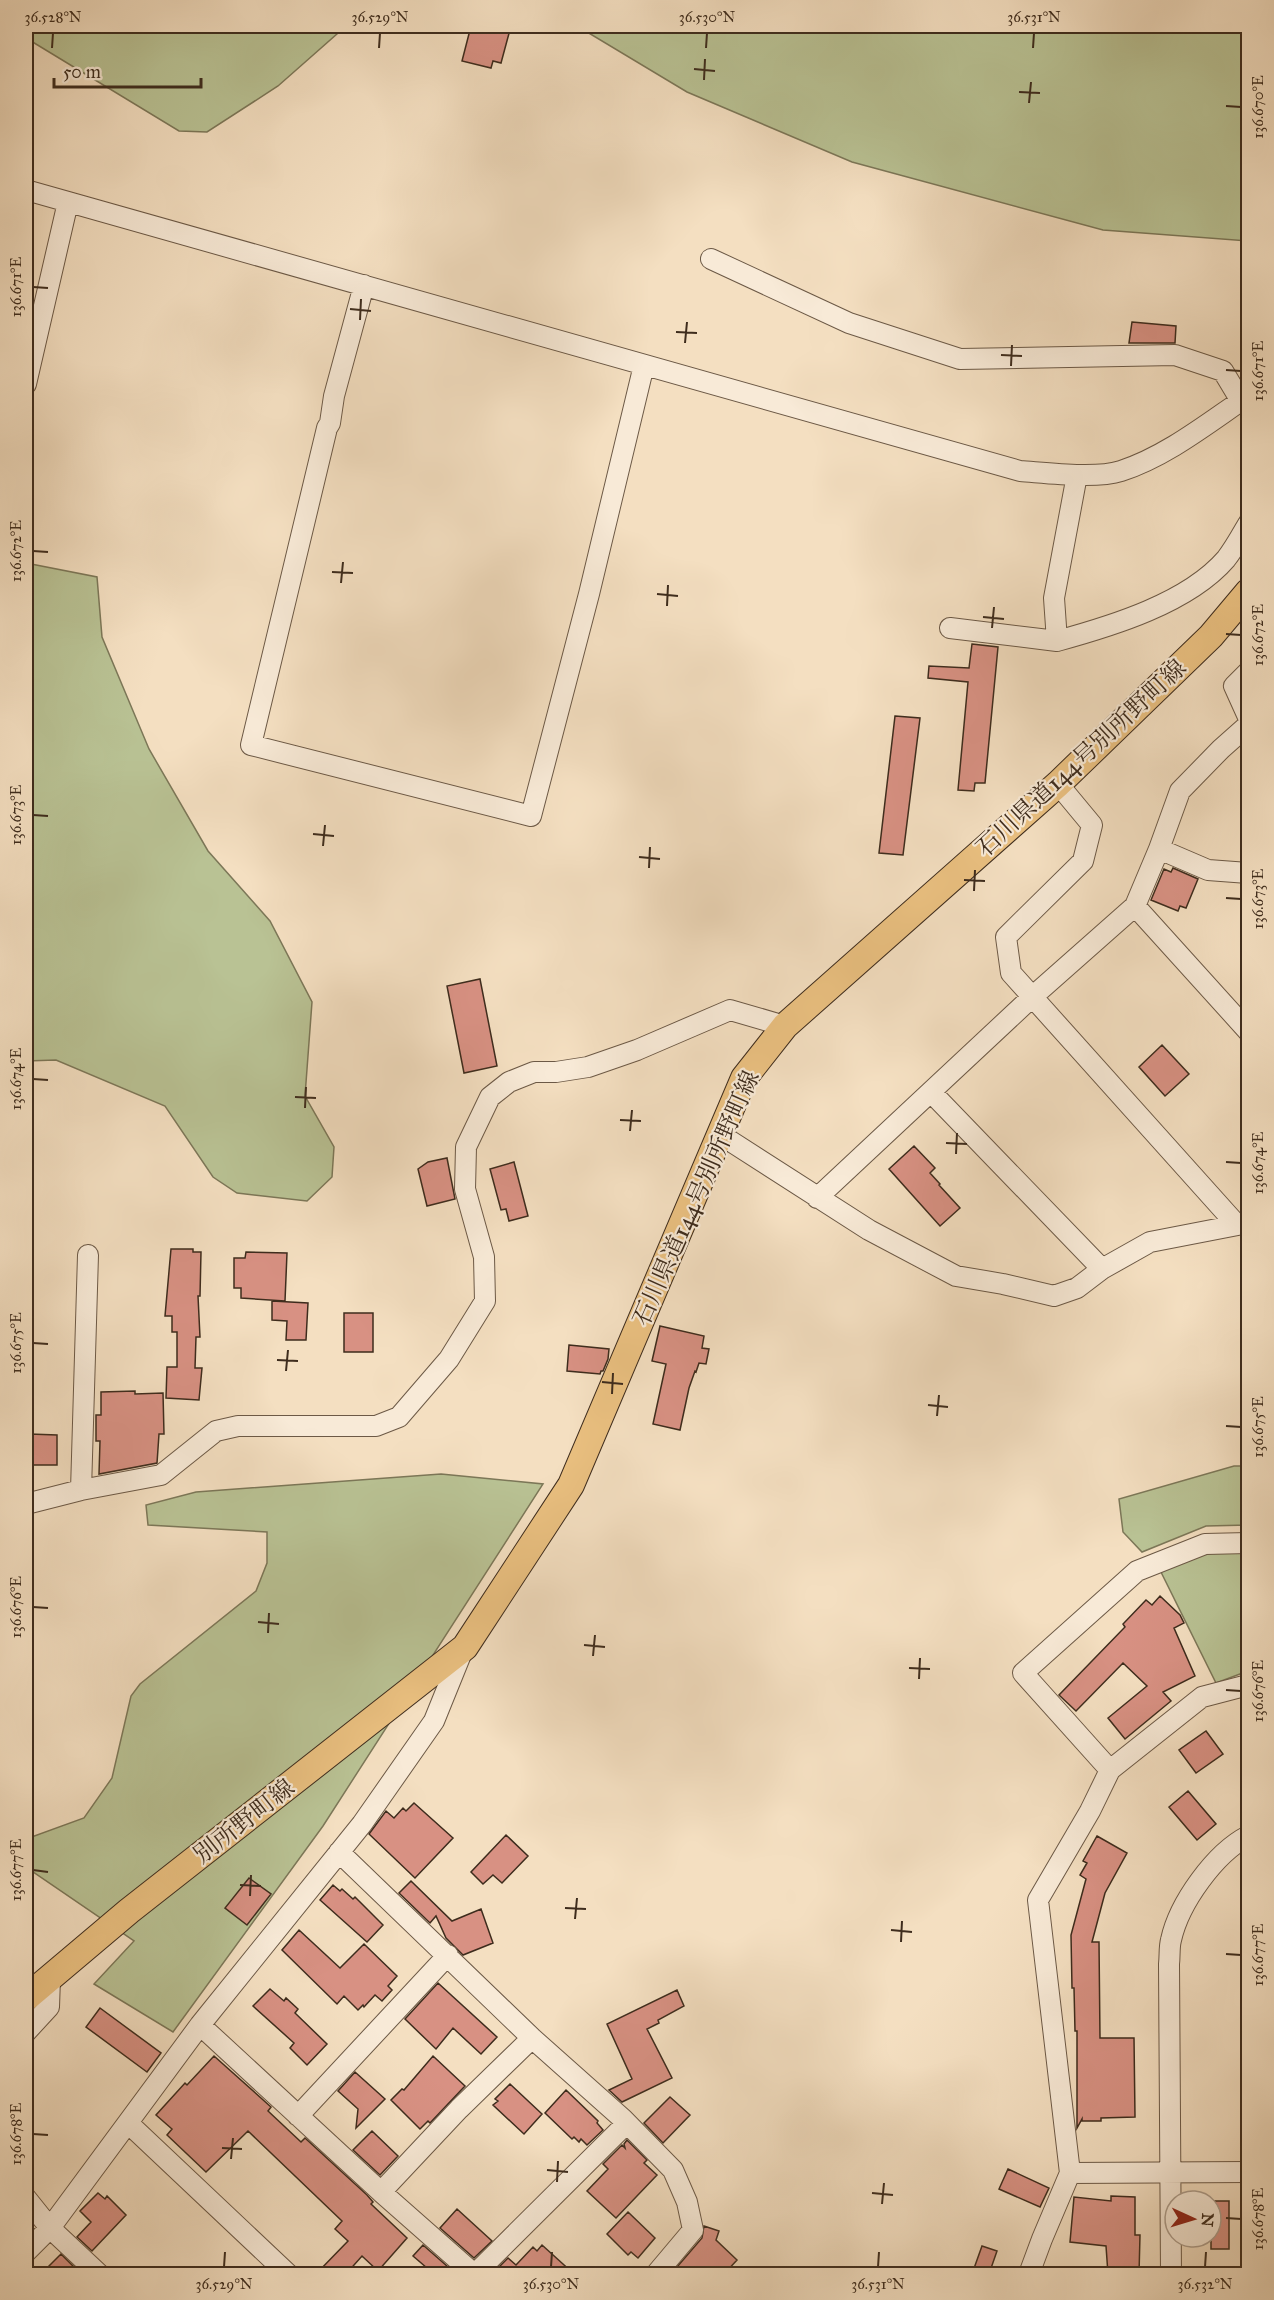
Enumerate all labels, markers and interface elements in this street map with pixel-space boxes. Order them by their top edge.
text: 36.528°N [24,8,82,26]
text: 36.529°N [351,8,409,26]
text: 36.530°N [679,8,735,26]
text: 36.531°N [1007,8,1061,26]
scale bar [54,51,201,89]
text: 50 m [63,61,101,83]
text: 136.670°E [1249,75,1267,139]
text: 136.671°E [7,256,25,317]
text: 136.671°E [1249,340,1267,401]
text: 136.672°E [7,520,25,582]
text: 136.672°E [1249,604,1267,666]
street label: 石川県道144号別所野町線 [970,653,1192,863]
text: 136.673°E [7,784,25,845]
text: 136.673°E [1249,868,1267,929]
text: 136.674°E [7,1047,25,1110]
street label: 石川県道144号別所野町線 [626,1066,766,1330]
text: 136.674°E [1249,1131,1267,1194]
text: 136.675°E [7,1312,25,1374]
text: 136.675°E [1249,1396,1267,1458]
text: 136.676°E [7,1576,25,1638]
text: 136.676°E [1249,1660,1267,1722]
street label: 別所野町線 [187,1772,301,1870]
text: 136.677°E [7,1838,25,1901]
text: 136.677°E [1249,1923,1267,1986]
text: 136.678°E [7,2102,25,2165]
text: 136.678°E [1249,2187,1267,2250]
north arrow [1163,2189,1223,2249]
text: N [1197,2213,1217,2228]
text: 36.529°N [195,2275,253,2293]
text: 36.530°N [523,2275,579,2293]
text: 36.531°N [851,2275,905,2293]
text: 36.532°N [1177,2275,1233,2293]

